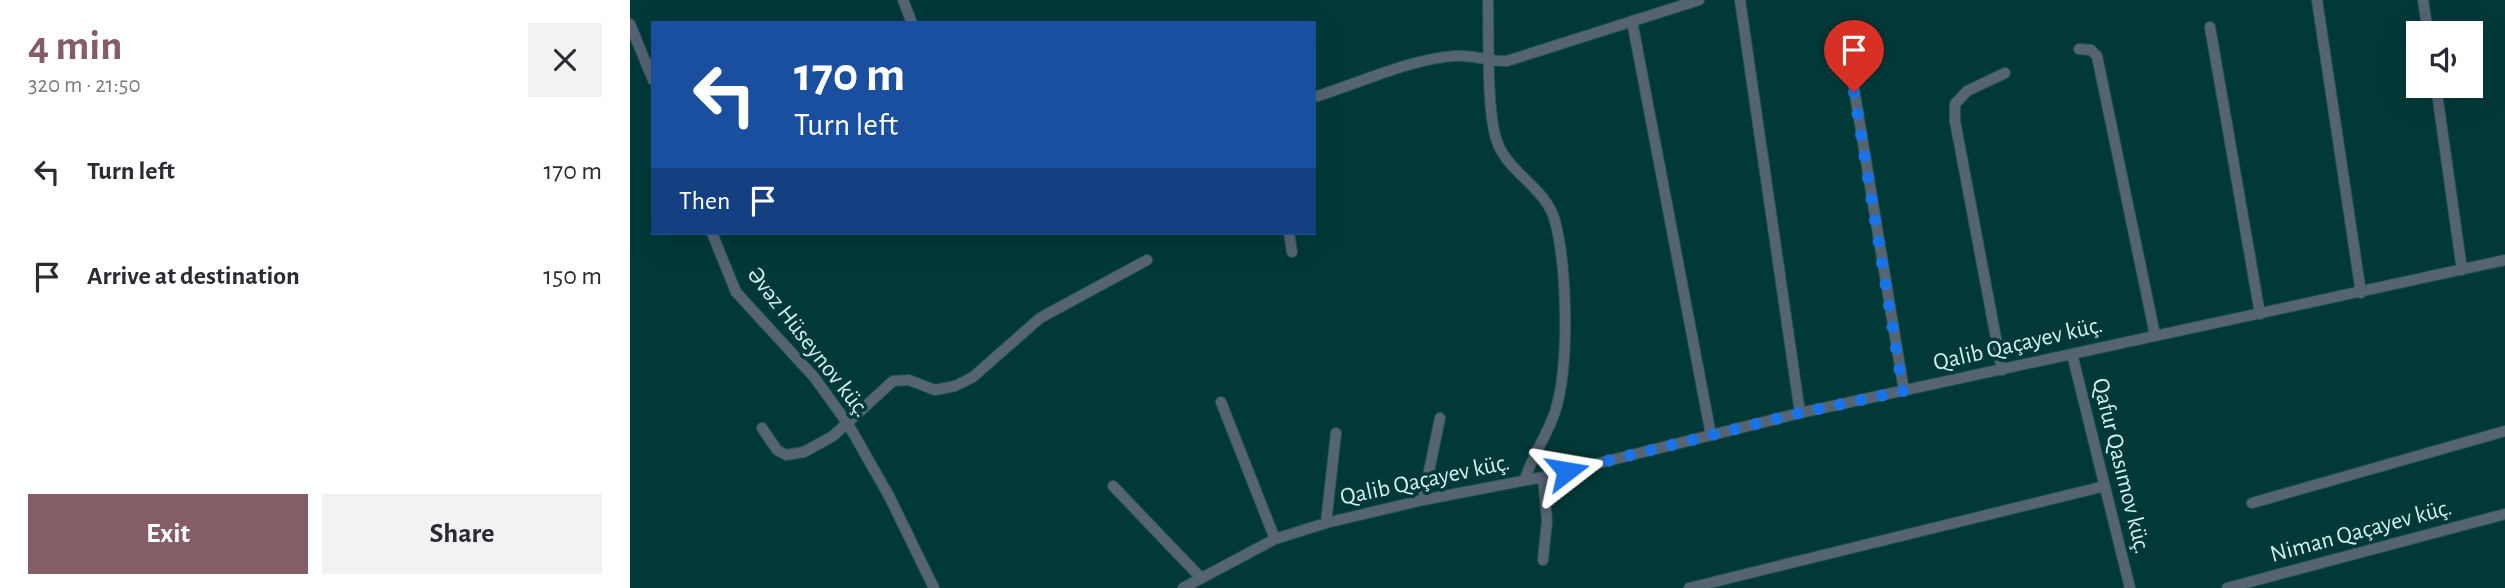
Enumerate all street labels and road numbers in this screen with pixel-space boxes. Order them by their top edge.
street label: Əvəz Hüseynov küç. [742,263,874,421]
street label: Qalib Qaçayev küç. [1931,313,2105,375]
street label: Qafur Qasımov küç. [2088,376,2154,556]
street label: Qalib Qaçayev küç. [1338,450,1512,510]
street label: Niman Qaçayev küç. [2268,495,2454,567]

